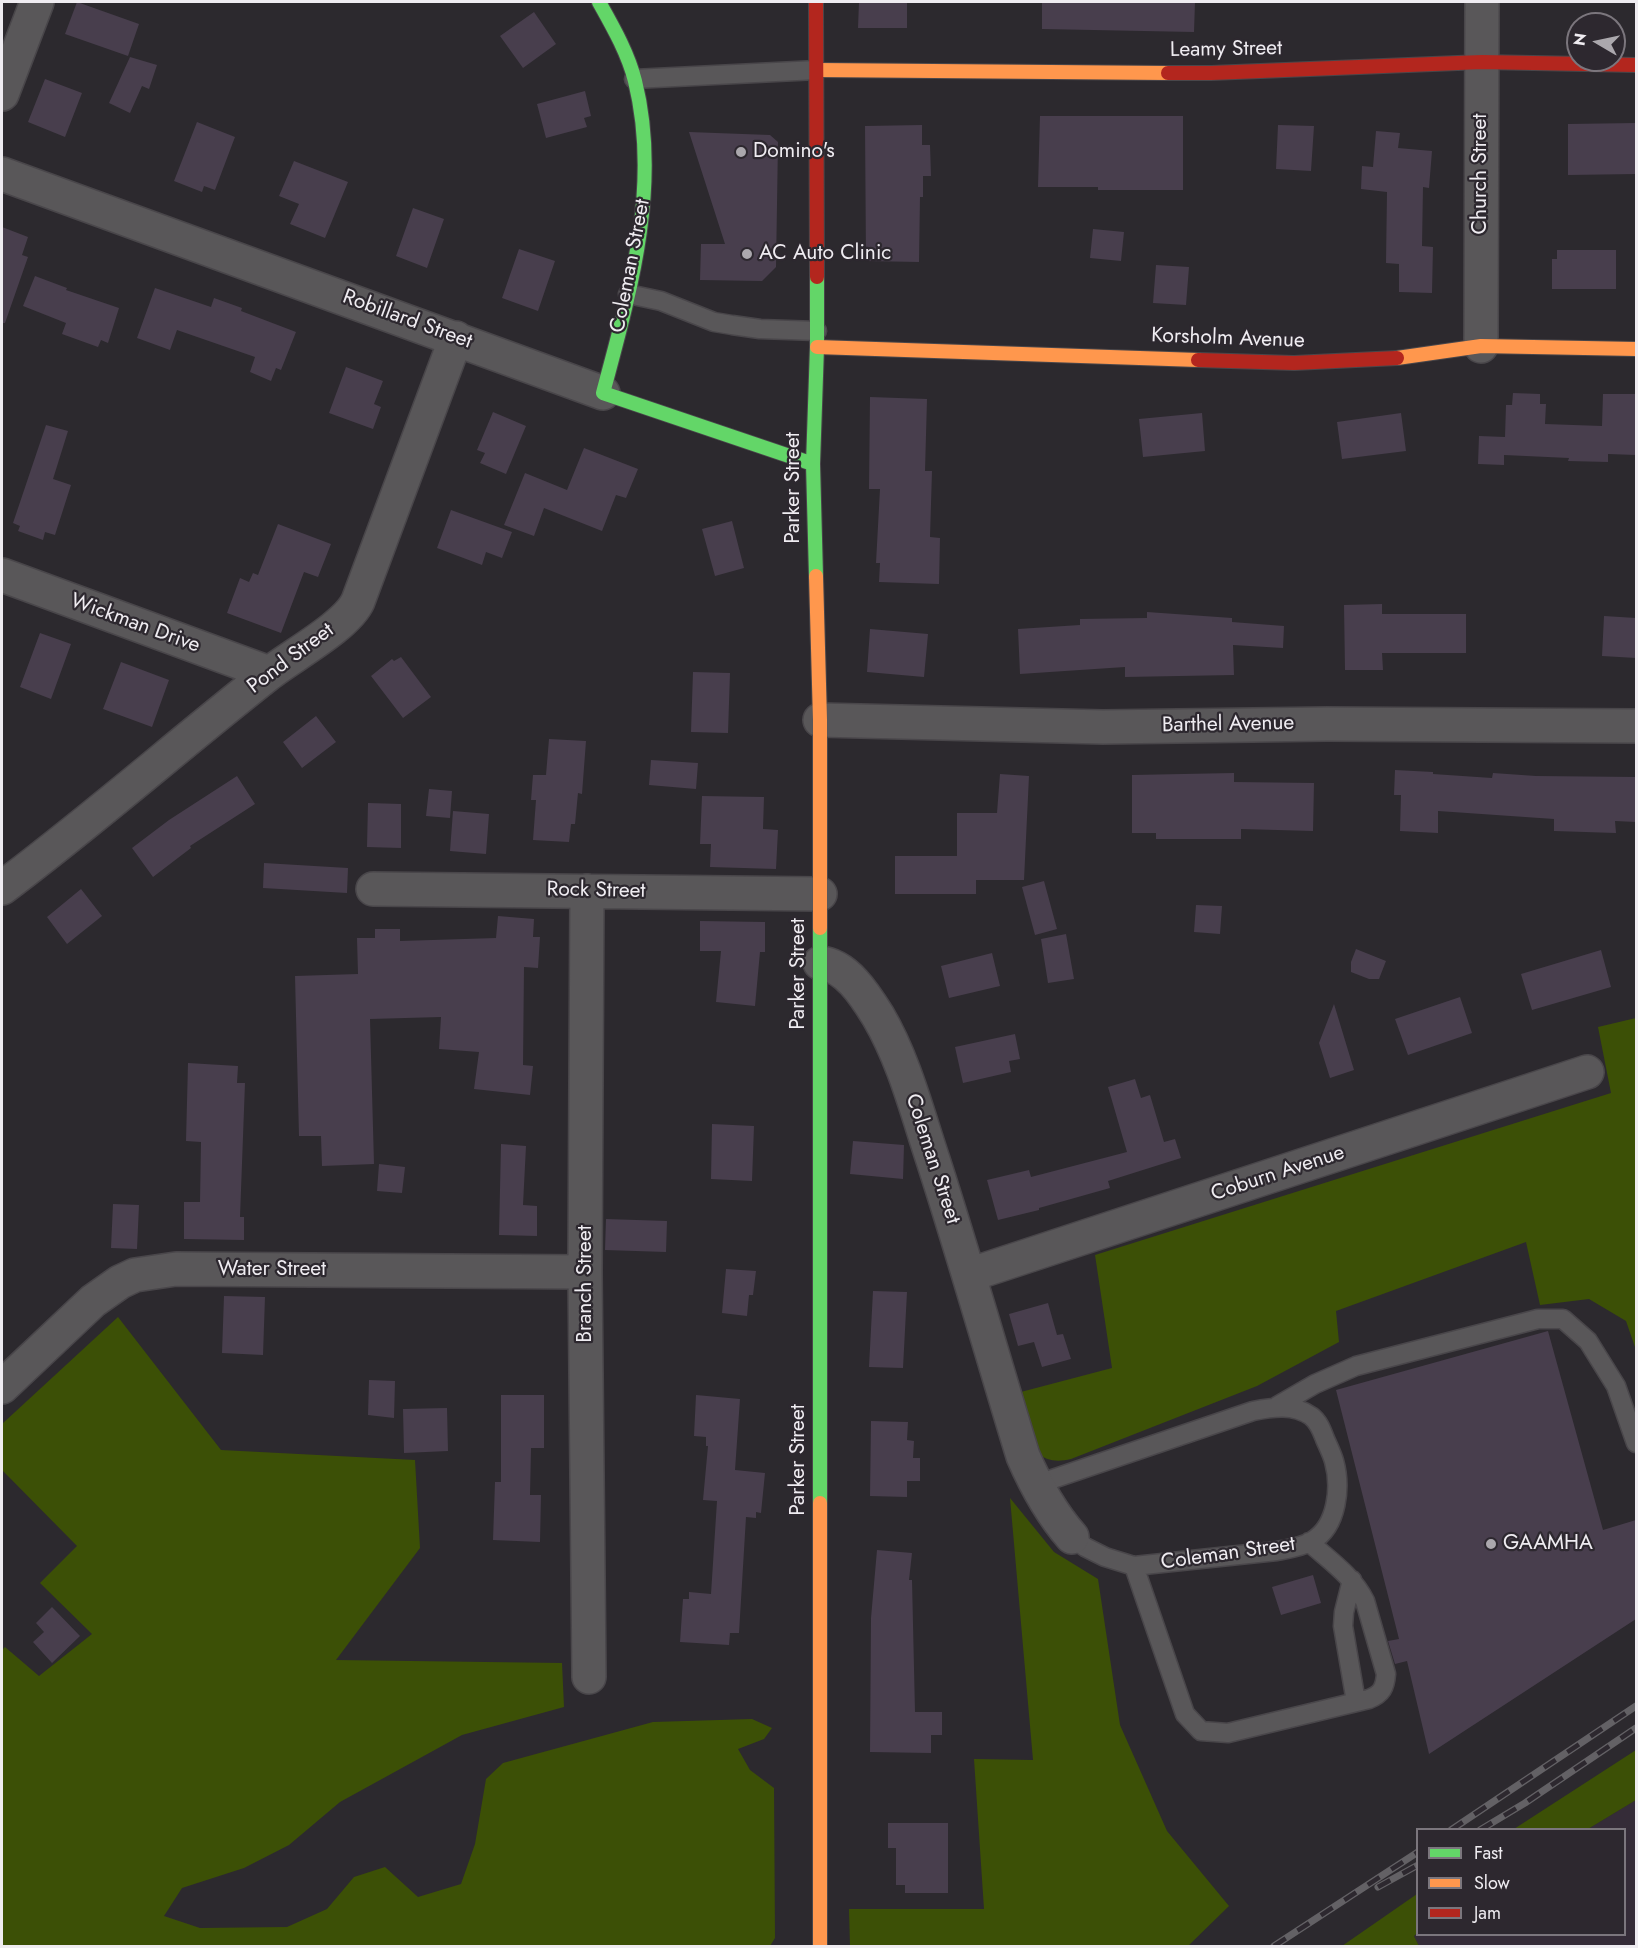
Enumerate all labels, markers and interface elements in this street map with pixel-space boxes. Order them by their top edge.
north arrow [1566,12,1626,72]
text: N [1567,31,1592,47]
street label: Leamy Street [1170,36,1282,64]
street label: Church Street [1468,114,1494,234]
place label: Domino's [753,139,835,165]
marker: Domino's [734,145,748,159]
street label: Coleman Street [606,197,656,335]
place label: AC Auto Clinic [759,241,891,267]
marker: AC Auto Clinic [740,247,754,261]
street label: Robillard Street [339,285,475,355]
street label: Korsholm Avenue [1151,324,1305,354]
street label: Parker Street [781,432,807,544]
street label: Wickman Drive [67,589,203,659]
street label: Pond Street [243,618,339,700]
street label: Barthel Avenue [1162,711,1294,739]
street label: Rock Street [546,878,646,904]
street label: Parker Street [786,918,812,1030]
street label: Coleman Street [899,1091,965,1227]
street label: Coburn Avenue [1208,1141,1348,1207]
street label: Branch Street [573,1225,599,1343]
street label: Water Street [218,1257,326,1283]
street label: Parker Street [786,1404,812,1516]
place label: GAAMHA [1503,1531,1593,1557]
street label: Coleman Street [1159,1532,1297,1576]
marker: GAAMHA [1484,1537,1498,1551]
legend [1416,1828,1626,1936]
text: Fast [1474,1840,1503,1866]
text: Slow [1474,1870,1510,1896]
text: Jam [1474,1900,1501,1926]

